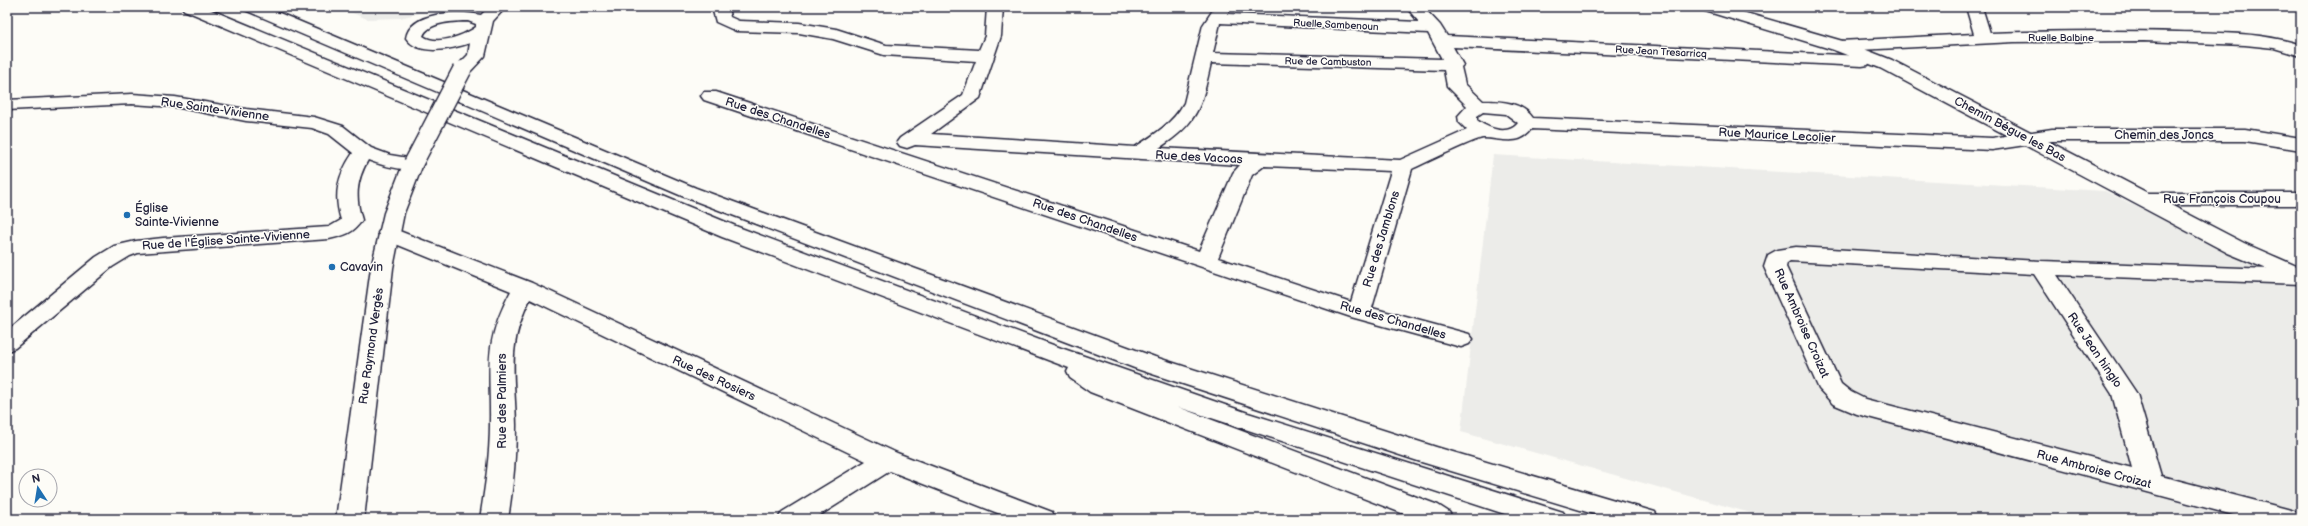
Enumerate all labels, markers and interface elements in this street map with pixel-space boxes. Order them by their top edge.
street label: Ruelle Sambenoun [1293,17,1379,33]
street label: Ruelle Balbine [2028,32,2094,44]
street label: Rue Jean Tresarricq [1615,44,1707,60]
street label: Rue de Cambuston [1284,55,1372,69]
street label: Rue Sainte-Vivienne [160,94,270,125]
street label: Rue des Chandelles [723,94,832,143]
street label: Chemin Bégue les Bas [1951,94,2068,165]
street label: Rue Maurice Lecolier [1718,125,1836,146]
street label: Chemin des Joncs [2114,128,2214,143]
street label: Rue des Vacoas [1155,148,1243,167]
street label: Rue des Jamblons [1360,189,1403,289]
street label: Rue François Coupou [2163,192,2281,207]
street label: Rue des Chandelles [1030,196,1139,245]
place label: Église Sainte-Vivienne [135,200,219,230]
marker: Église Sainte-Vivienne [122,210,132,220]
street label: Rue de l'Église Sainte-Vivienne [142,226,310,254]
place label: Cavavin [340,260,383,275]
marker: Cavavin [327,262,337,272]
street label: Rue Ambroise Croizat [1771,266,1833,380]
street label: Rue Raymond Vergès [356,287,387,405]
street label: Rue des Chandelles [1338,298,1448,343]
street label: Rue Jean hinglo [2064,310,2125,391]
street label: Rue des Palmiers [495,353,510,449]
street label: Rue des Rosiers [670,353,758,404]
street label: Rue Ambroise Croizat [2035,447,2153,492]
north arrow [18,468,58,508]
text: N [31,471,41,486]

